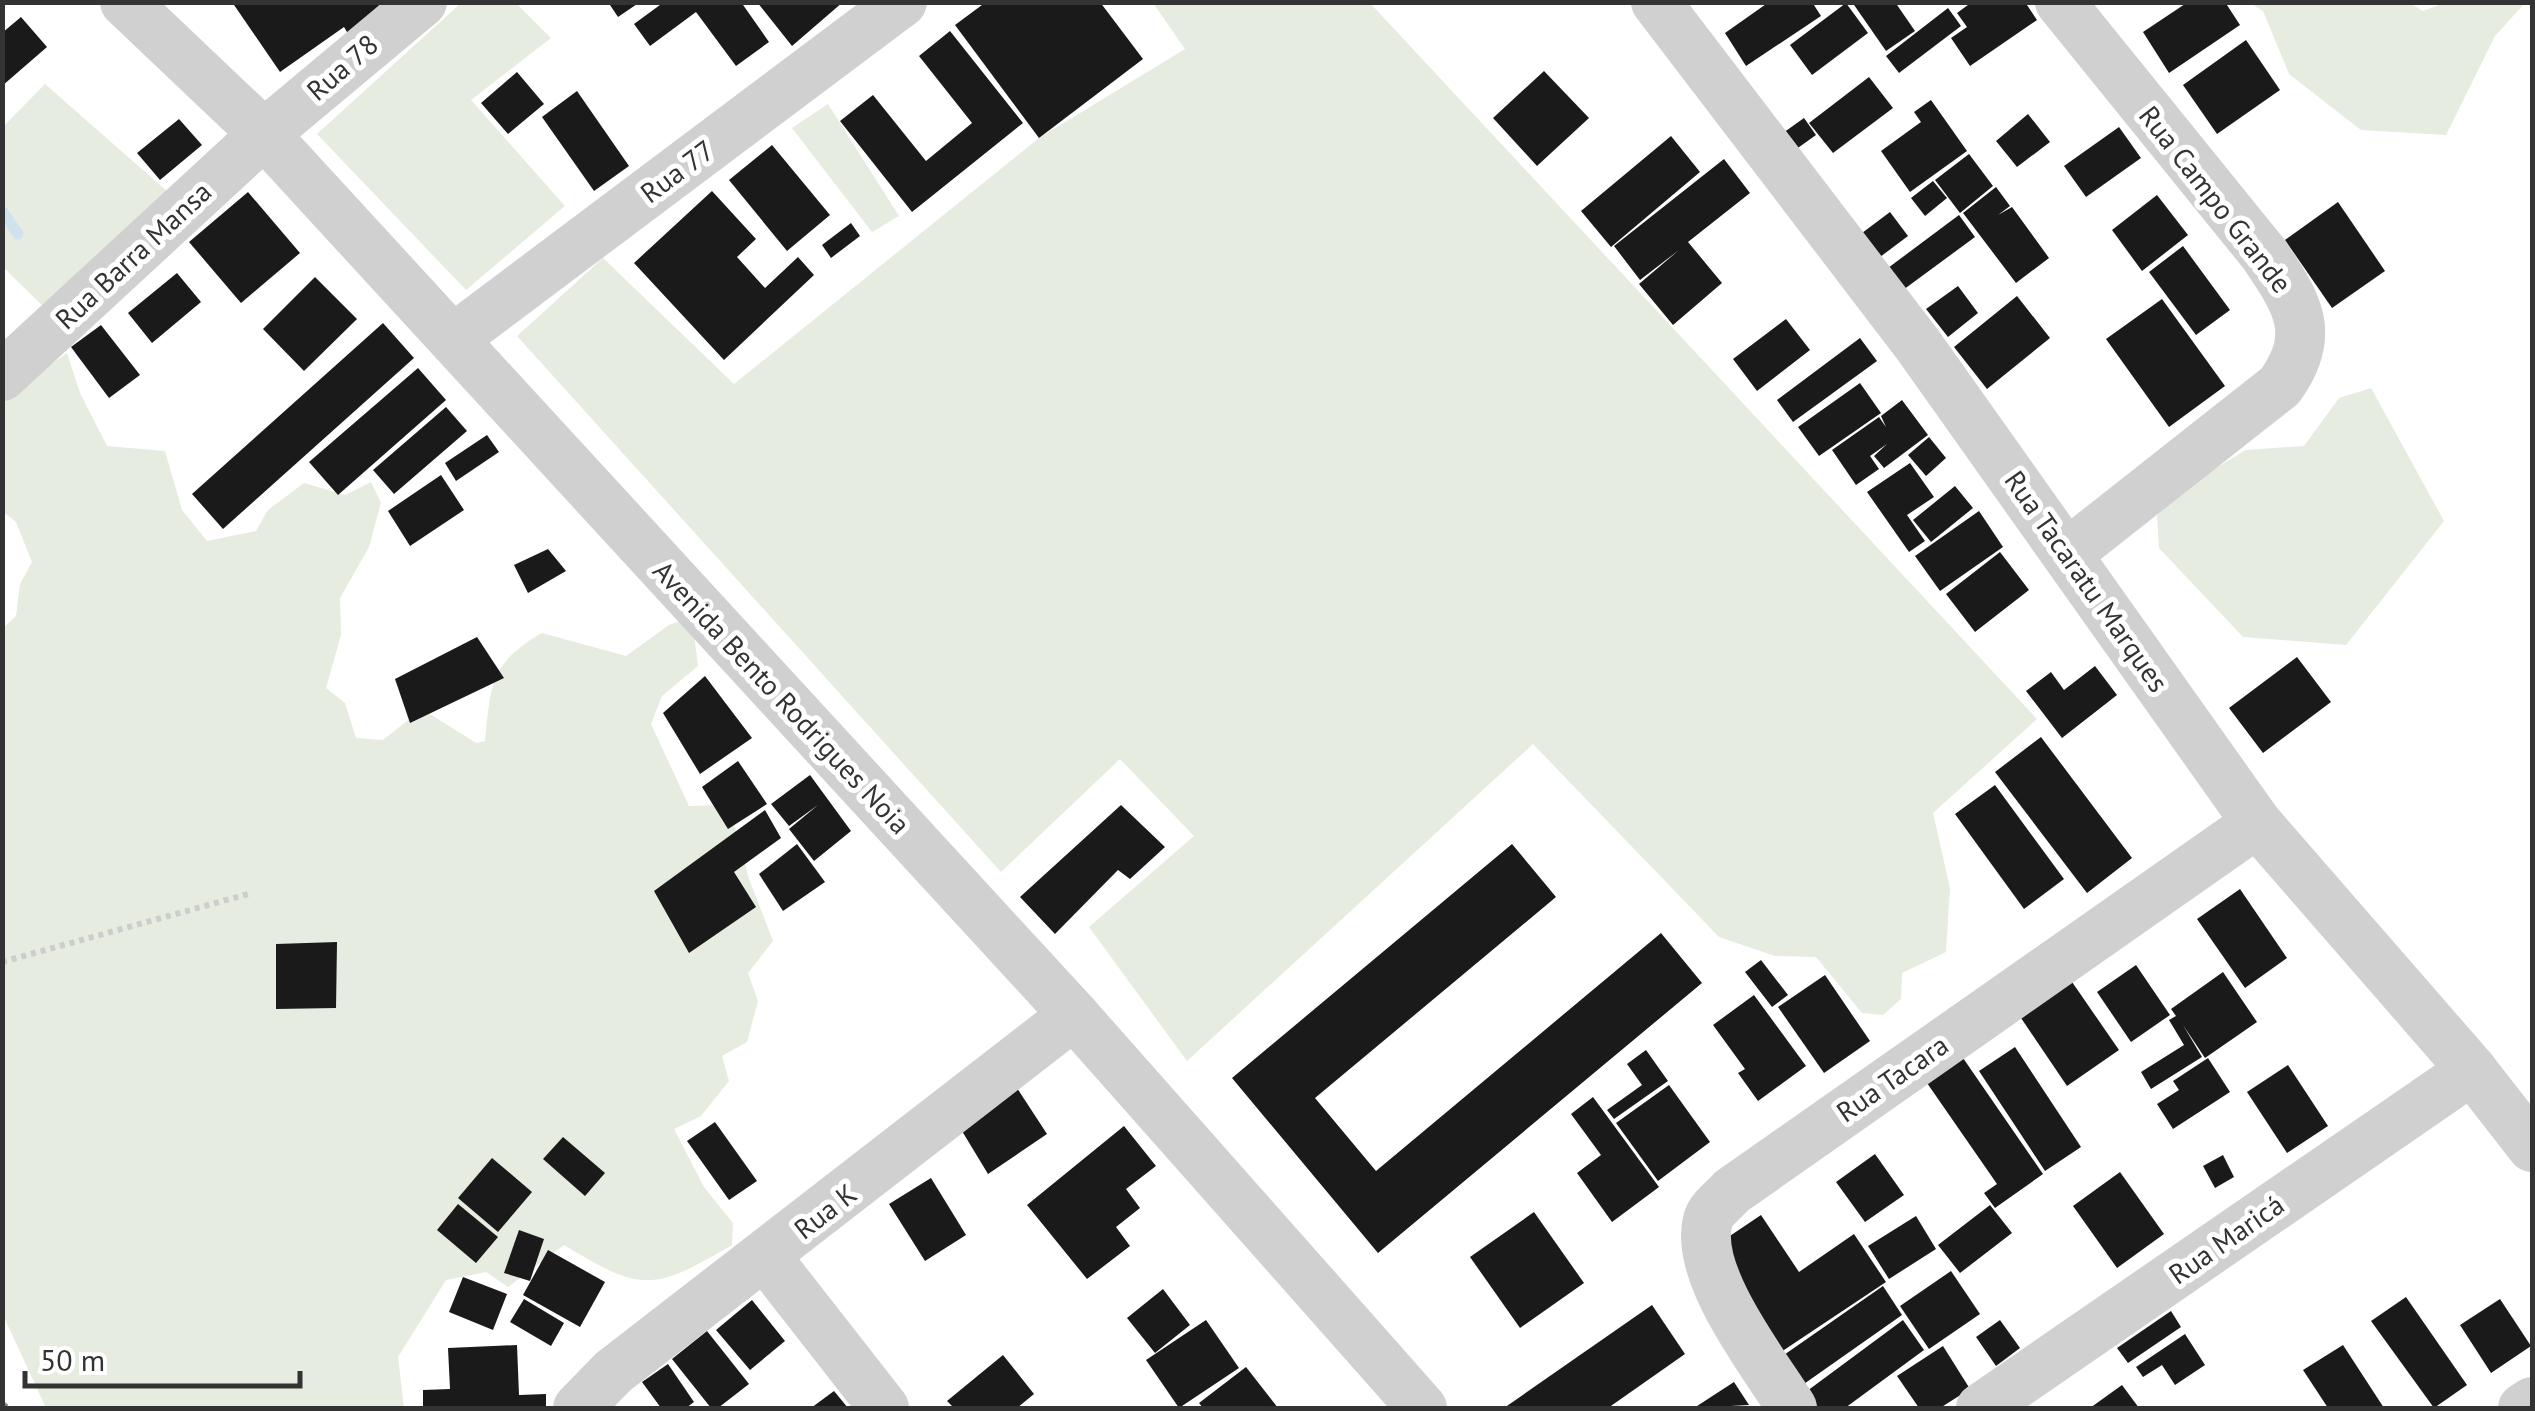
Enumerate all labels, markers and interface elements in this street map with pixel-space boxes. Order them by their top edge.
street label: Rua 78 [298,26,386,108]
street label: Rua Campo Grande [2131,98,2301,300]
street label: Rua 77 [633,131,721,211]
street label: Rua Barra Mansa [47,173,219,337]
street label: Rua Tacaratu Marques [1997,463,2177,699]
street label: Avenida Bento Rodrigues Noia [645,552,919,842]
street label: Rua Tacara [1829,1026,1955,1130]
street label: Rua K [786,1175,864,1247]
street label: Rua Maricá [2161,1186,2291,1292]
scale bar [25,1326,300,1388]
text: 50 m [40,1340,105,1379]

